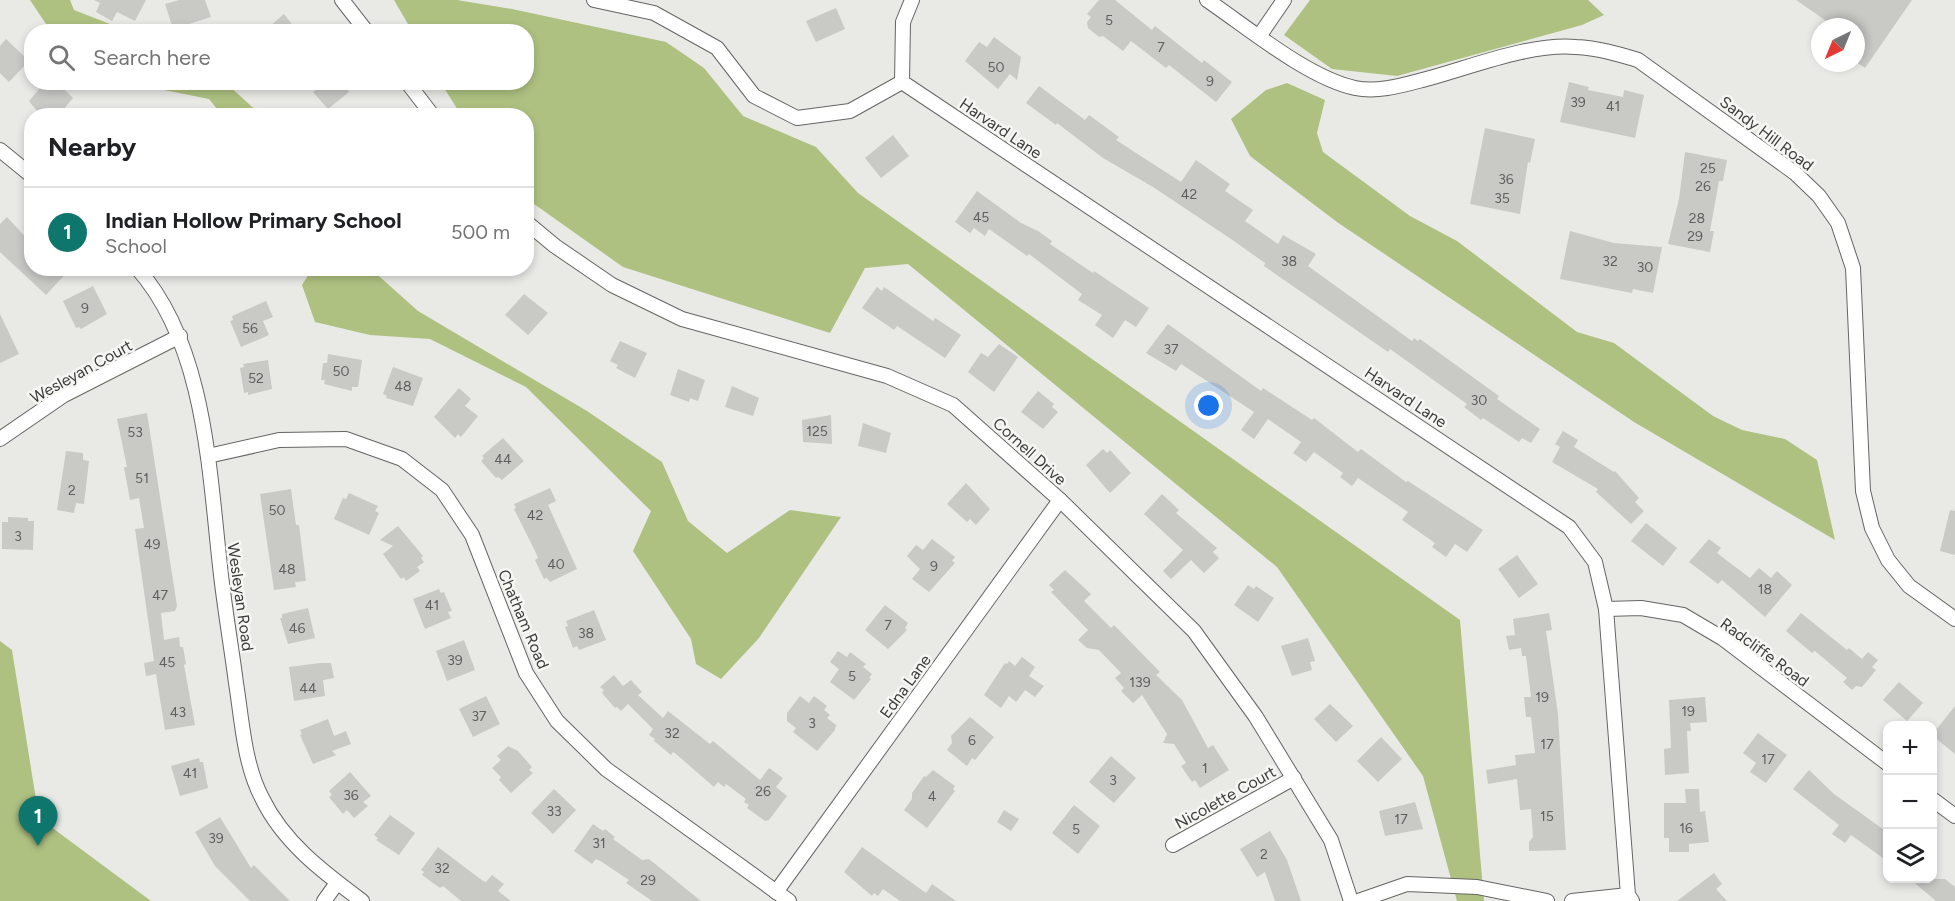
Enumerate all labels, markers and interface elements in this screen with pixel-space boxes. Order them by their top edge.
house number: 5 [1105,12,1113,29]
north arrow [1811,18,1865,72]
search box [24,24,534,90]
house number: 7 [1157,39,1165,56]
icon: search [45,41,78,74]
text: Search here [93,44,211,71]
house number: 50 [987,59,1005,76]
house number: 9 [1206,73,1214,90]
street label: Sandy Hill Road [1716,92,1817,175]
street label: Harvard Lane [956,94,1046,163]
house number: 39 [1570,94,1586,111]
house number: 41 [1606,98,1620,115]
text: Nearby [48,131,136,163]
house number: 25 [1700,160,1716,177]
house number: 36 [1498,171,1514,188]
house number: 26 [1695,178,1711,195]
house number: 42 [1181,186,1197,203]
house number: 35 [1494,190,1510,207]
text: Indian Hollow Primary School [105,207,402,234]
house number: 45 [973,209,989,226]
house number: 28 [1689,210,1705,227]
text: 1 [63,220,72,244]
text: 500 m [451,220,510,244]
house number: 29 [1687,228,1703,245]
text: School [105,234,167,258]
house number: 38 [1281,253,1297,270]
house number: 32 [1602,253,1618,270]
house number: 30 [1637,259,1653,276]
house number: 9 [81,300,89,317]
house number: 56 [242,320,258,337]
street label: Wesleyan Court [27,336,135,407]
house number: 37 [1163,341,1179,358]
house number: 50 [332,363,350,380]
street label: Harvard Lane [1361,363,1451,432]
house number: 52 [248,370,264,387]
house number: 48 [394,378,412,395]
your location [1194,391,1223,420]
house number: 30 [1471,392,1487,409]
street label: Cornell Drive [989,414,1070,489]
house number: 125 [806,423,828,440]
house number: 53 [127,424,143,441]
house number: 44 [494,451,512,468]
house number: 51 [135,470,149,487]
house number: 2 [68,482,76,499]
house number: 50 [268,502,286,519]
house number: 42 [527,507,543,524]
house number: 3 [14,528,22,545]
house number: 49 [144,536,160,553]
street label: Wesleyan Road [224,542,258,652]
house number: 40 [547,556,565,573]
house number: 9 [930,558,938,575]
house number: 48 [278,561,296,578]
street label: Chatham Road [494,567,553,672]
house number: 18 [1758,581,1772,598]
house number: 47 [152,587,169,604]
house number: 41 [425,597,439,614]
street label: Radcliffe Road [1717,614,1813,691]
house number: 7 [884,617,892,634]
house number: 46 [289,620,305,637]
house number: 38 [578,625,594,642]
street label: Edna Lane [876,651,935,722]
house number: 39 [447,652,463,669]
house number: 45 [159,654,175,671]
house number: 5 [848,668,856,685]
house number: 139 [1129,674,1151,691]
house number: 44 [299,680,317,697]
house number: 19 [1535,689,1549,706]
house number: 19 [1681,703,1695,720]
house number: 43 [170,704,186,721]
house number: 37 [471,708,487,725]
house number: 3 [808,715,816,732]
map controls [1883,721,1937,883]
button: + [1883,721,1937,775]
house number: 32 [664,725,680,742]
house number: 6 [968,732,976,749]
house number: 17 [1540,736,1554,753]
house number: 17 [1761,751,1775,768]
house number: 1 [1202,760,1208,777]
street label: Nicolette Court [1172,762,1279,833]
house number: 41 [183,765,197,782]
house number: 3 [1109,772,1117,789]
button: − [1883,775,1937,829]
house number: 26 [755,783,771,800]
house number: 36 [343,787,359,804]
house number: 4 [928,788,937,805]
pin: 1 [18,796,57,846]
house number: 33 [546,803,562,820]
house number: 15 [1540,808,1554,825]
house number: 17 [1394,811,1408,828]
house number: 16 [1679,820,1693,837]
house number: 5 [1072,821,1080,838]
button: layers [1883,829,1937,883]
house number: 39 [208,830,224,847]
house number: 31 [592,835,606,852]
house number: 2 [1260,846,1268,863]
house number: 32 [434,860,450,877]
house number: 29 [640,872,656,889]

